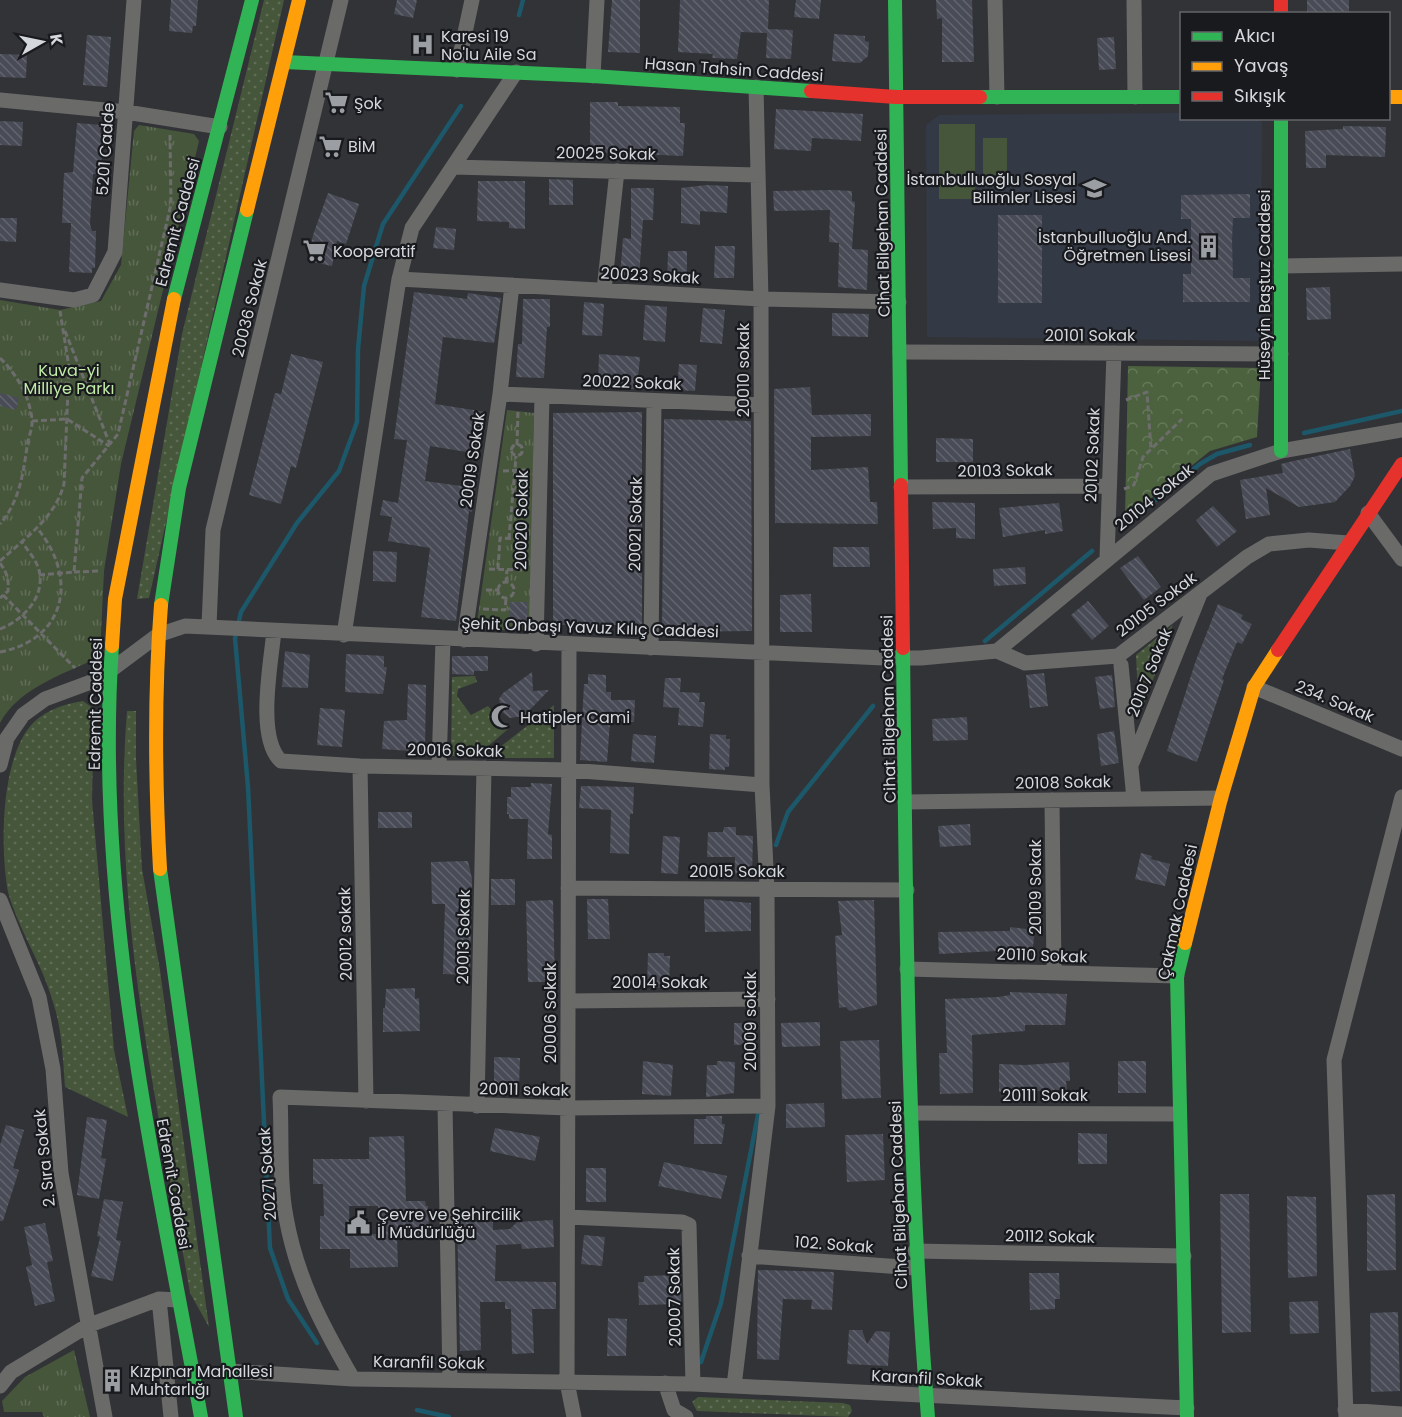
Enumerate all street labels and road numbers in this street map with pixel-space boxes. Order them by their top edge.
street label: Hasan Tahsin Caddesi [644,52,824,87]
street label: 5201 Cadde [91,102,120,196]
street label: Cihat Bilgehan Caddesi [869,129,896,317]
street label: 20025 Sokak [556,141,657,166]
street label: Edremit Caddesi [149,155,206,289]
street label: Hüseyin Baştuz Caddesi [1253,190,1276,380]
street label: 20036 Sokak [226,256,273,359]
street label: 20023 Sokak [600,261,701,290]
street label: 20010 sokak [732,322,755,417]
street label: 20101 Sokak [1045,324,1136,347]
street label: 20022 Sokak [582,369,683,396]
street label: 20102 Sokak [1079,406,1106,503]
street label: 20019 Sokak [454,410,491,509]
street label: 20103 Sokak [957,458,1053,483]
street label: 20104 Sokak [1110,458,1199,536]
street label: 20020 Sokak [509,469,534,570]
street label: 20021 Sokak [623,476,648,572]
street label: 20105 Sokak [1111,566,1202,642]
street label: Şehit Onbaşı Yavuz Kılıç Caddesi [461,612,719,643]
street label: Cihat Bilgehan Caddesi [875,615,902,803]
street label: 20107 Sokak [1121,623,1178,720]
street label: Edremit Caddesi [83,638,108,770]
street label: 234. Sokak [1292,675,1378,729]
street label: 20016 Sokak [407,738,504,763]
street label: 20108 Sokak [1015,770,1112,795]
street label: 20109 Sokak [1024,838,1047,935]
street label: Çakmak Caddesi [1152,842,1203,982]
street label: 20015 Sokak [689,860,786,883]
street label: 20012 sokak [333,886,358,981]
street label: 20013 Sokak [451,889,476,985]
street label: 20110 Sokak [996,942,1088,969]
street label: 20006 Sokak [539,962,562,1063]
street label: 20009 sokak [739,970,762,1071]
street label: 20014 Sokak [612,971,709,994]
street label: 20011 sokak [479,1077,570,1102]
street label: 20111 Sokak [1002,1084,1089,1107]
street label: Cihat Bilgehan Caddesi [884,1100,913,1290]
street label: 2. Sıra Sokak [28,1107,61,1208]
street label: Edremit Caddesi [151,1117,196,1251]
street label: 20271 Sokak [253,1126,282,1221]
street label: 20112 Sokak [1005,1224,1096,1249]
street label: 102. Sokak [794,1230,875,1259]
street label: 20007 Sokak [662,1246,687,1347]
street label: Karanfil Sokak [373,1350,486,1375]
street label: Karanfil Sokak [871,1364,984,1393]

